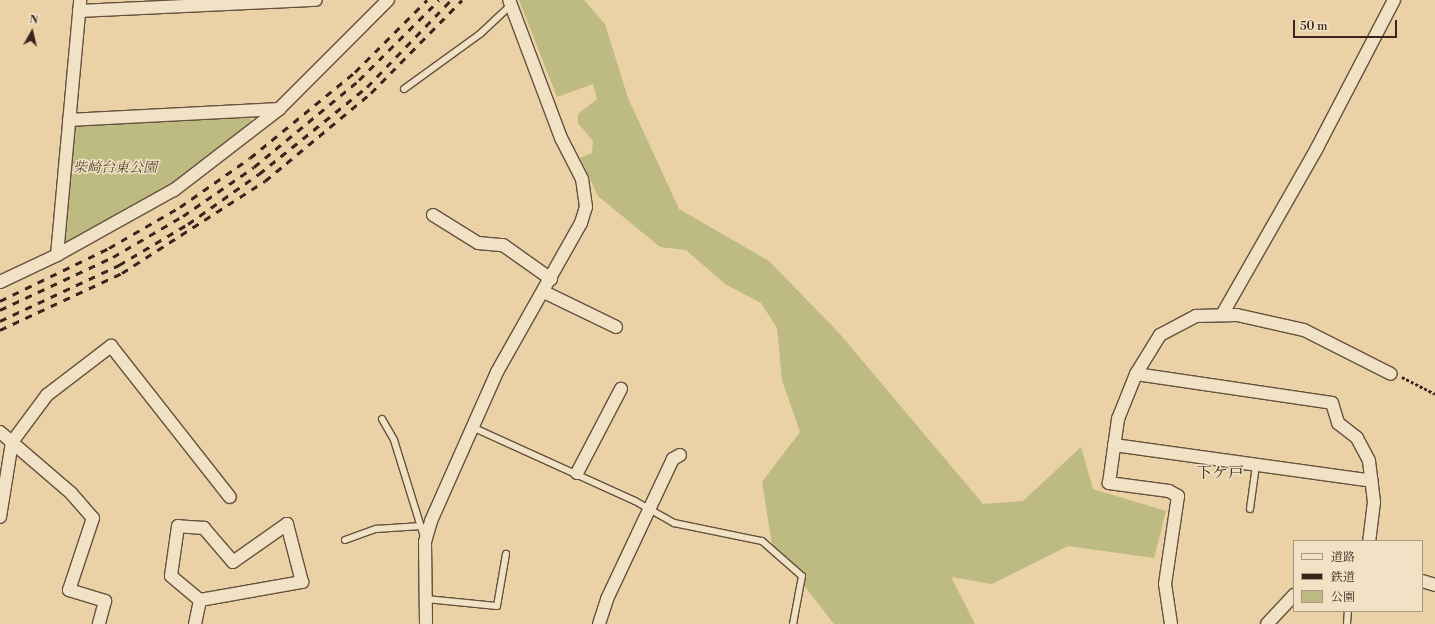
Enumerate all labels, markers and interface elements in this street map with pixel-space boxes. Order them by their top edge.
north arrow [12,12,52,52]
scale bar [1295,12,1399,38]
text: N [28,13,39,28]
text: 50 m [1300,19,1328,34]
park label: 柴崎台東公園 [73,160,157,176]
district label: 下ケ戸 [1196,463,1244,483]
legend [1293,540,1423,612]
text: 道路 [1331,550,1355,565]
text: 鉄道 [1331,570,1355,585]
text: 公園 [1331,590,1355,605]

